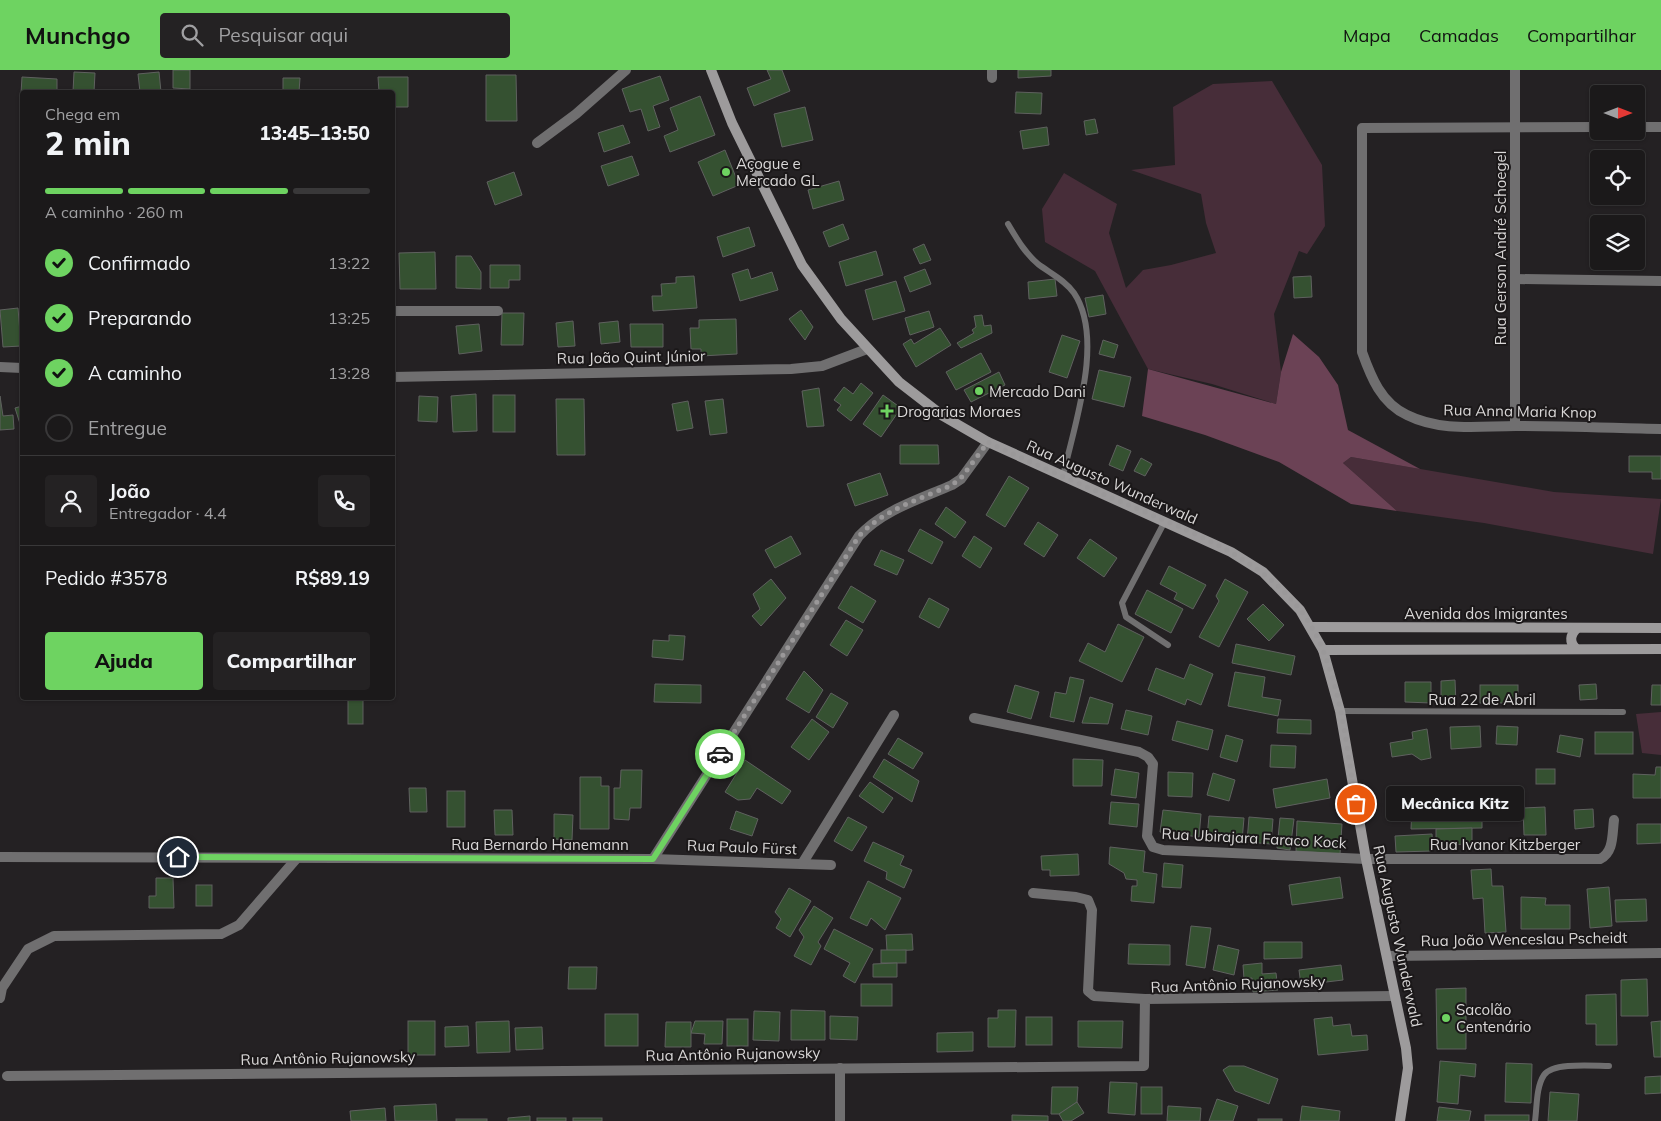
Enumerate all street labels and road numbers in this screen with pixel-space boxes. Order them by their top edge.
street label: Rua Gerson André Schoegel [1491,151,1510,345]
street label: Rua João Quint Júnior [557,346,706,368]
street label: Rua Anna Maria Knop [1443,400,1597,422]
street label: Rua Augusto Wunderwald [1024,436,1200,528]
street label: Avenida dos Imigrantes [1404,604,1568,623]
street label: Rua 22 de Abril [1428,690,1536,709]
street label: Rua Ubirajara Faraco Kock [1161,824,1347,852]
street label: Rua Bernardo Hanemann [451,835,629,854]
street label: Rua Ivanor Kitzberger [1430,835,1581,854]
street label: Rua Paulo Fürst [687,836,797,858]
street label: Rua Augusto Wunderwald [1369,843,1427,1029]
street label: Rua João Wenceslau Pscheidt [1420,928,1628,950]
street label: Rua Antônio Rujanowsky [1150,971,1326,997]
street label: Rua Antônio Rujanowsky [645,1043,821,1065]
street label: Rua Antônio Rujanowsky [240,1047,416,1069]

